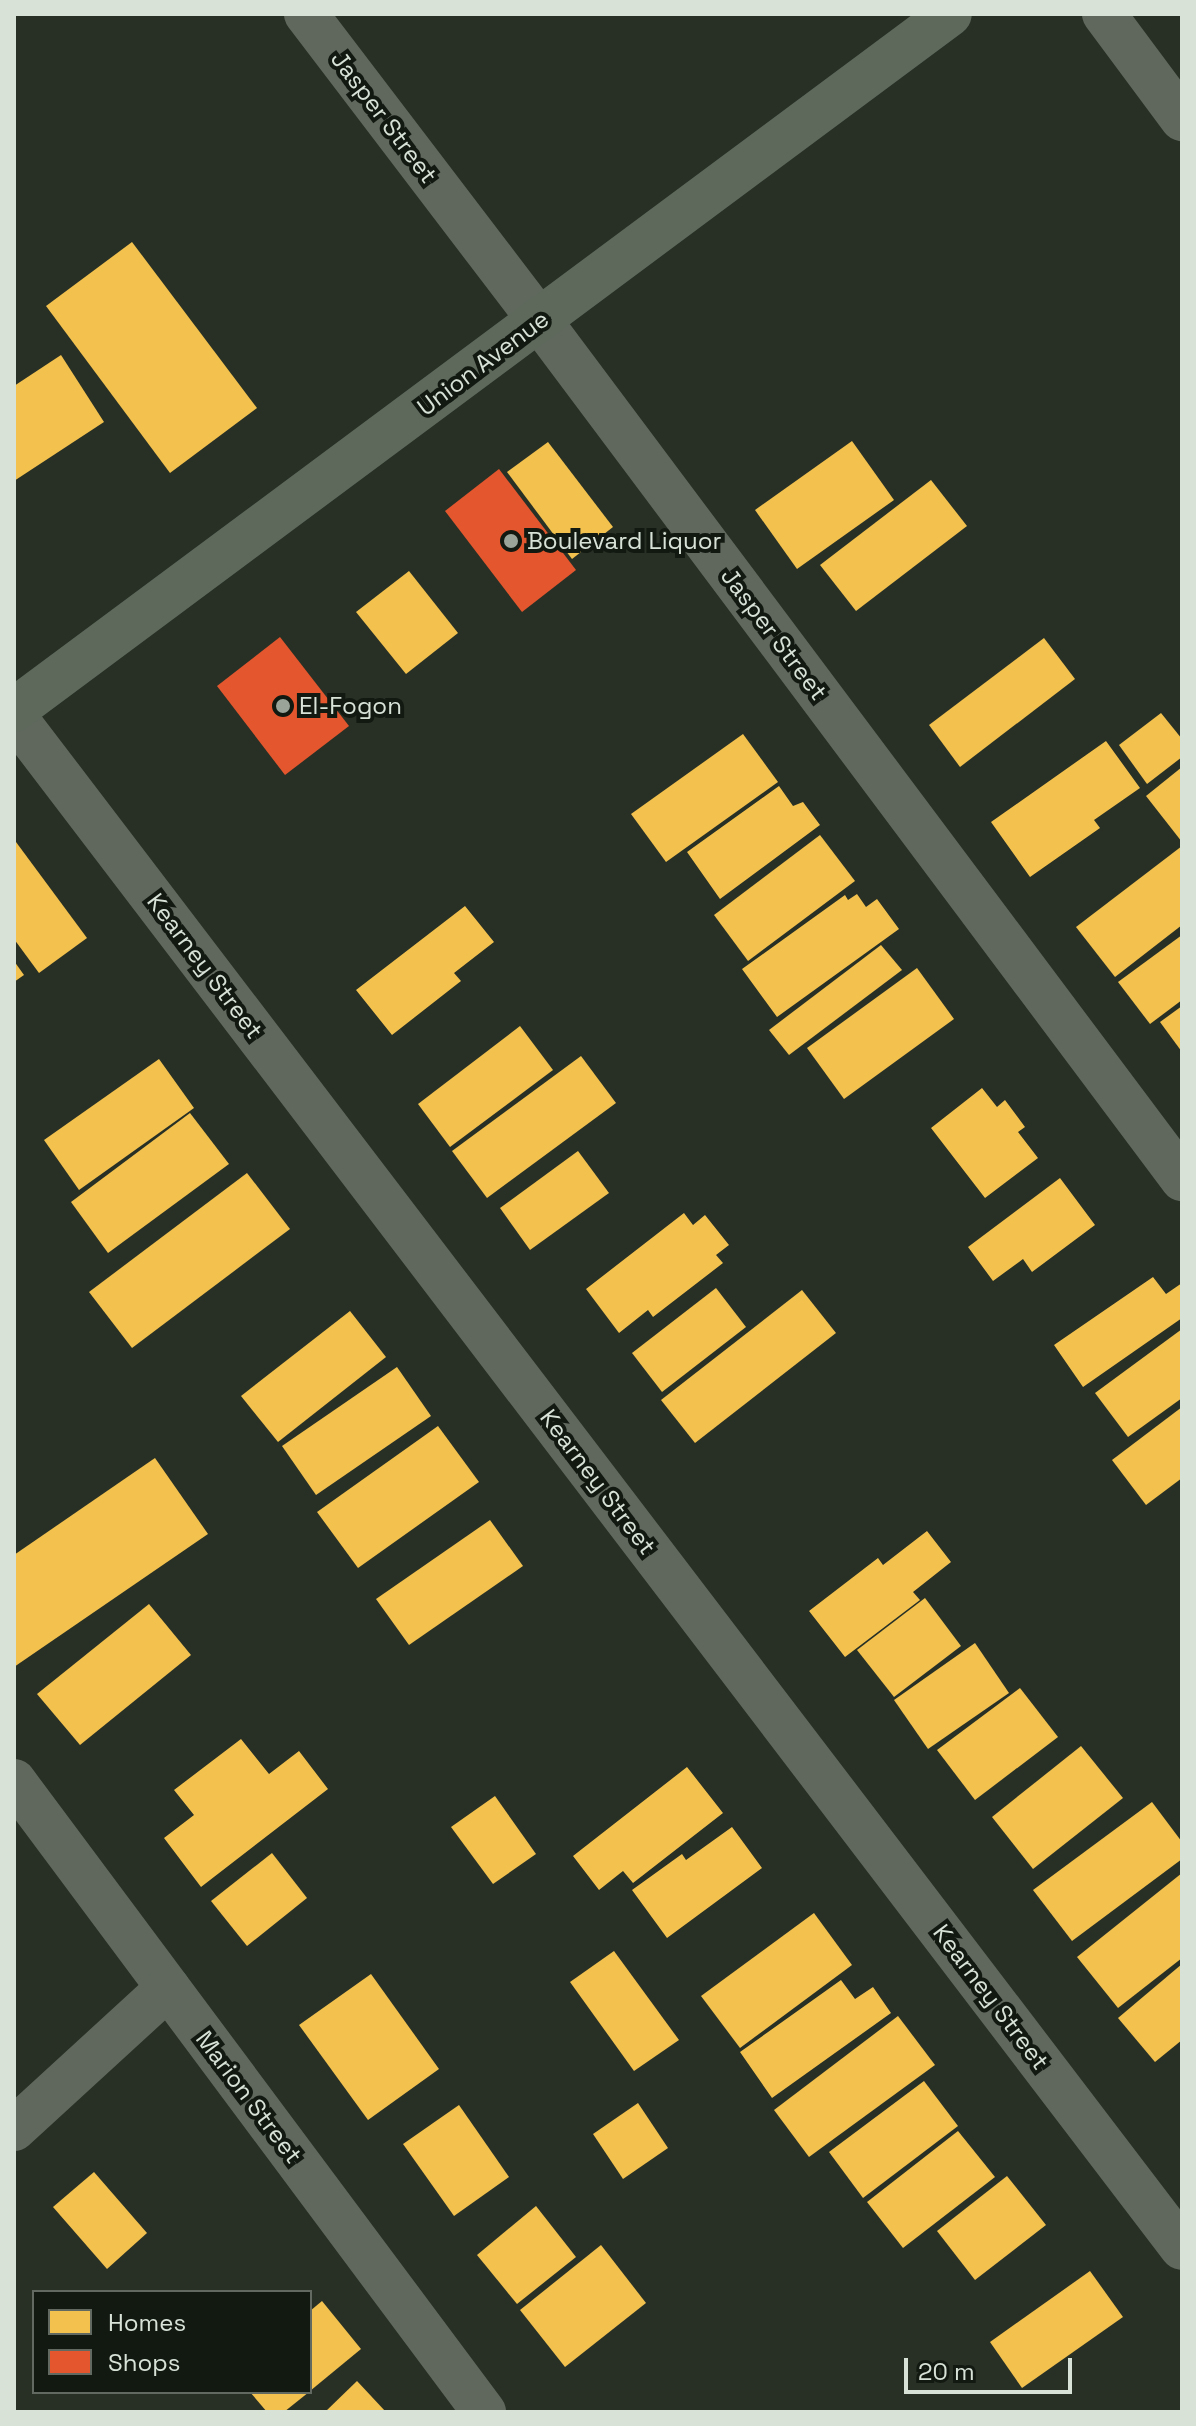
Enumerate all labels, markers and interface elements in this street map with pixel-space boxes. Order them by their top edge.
street label: Jasper Street [325,45,443,189]
street label: Union Avenue [412,304,554,422]
place label: Boulevard Liquor [527,527,722,555]
marker: Boulevard Liquor [502,532,520,550]
street label: Jasper Street [715,562,833,706]
place label: El-Fogon [299,692,402,720]
marker: El-Fogon [274,697,292,715]
street label: Kearney Street [141,888,269,1044]
street label: Kearney Street [534,1404,662,1560]
street label: Kearney Street [927,1919,1055,2075]
street label: Marion Street [190,2025,308,2169]
legend [32,2290,312,2394]
text: Homes [108,2307,186,2338]
scale bar [908,2342,1076,2392]
text: Shops [108,2347,180,2378]
text: 20 m [918,2356,975,2387]

